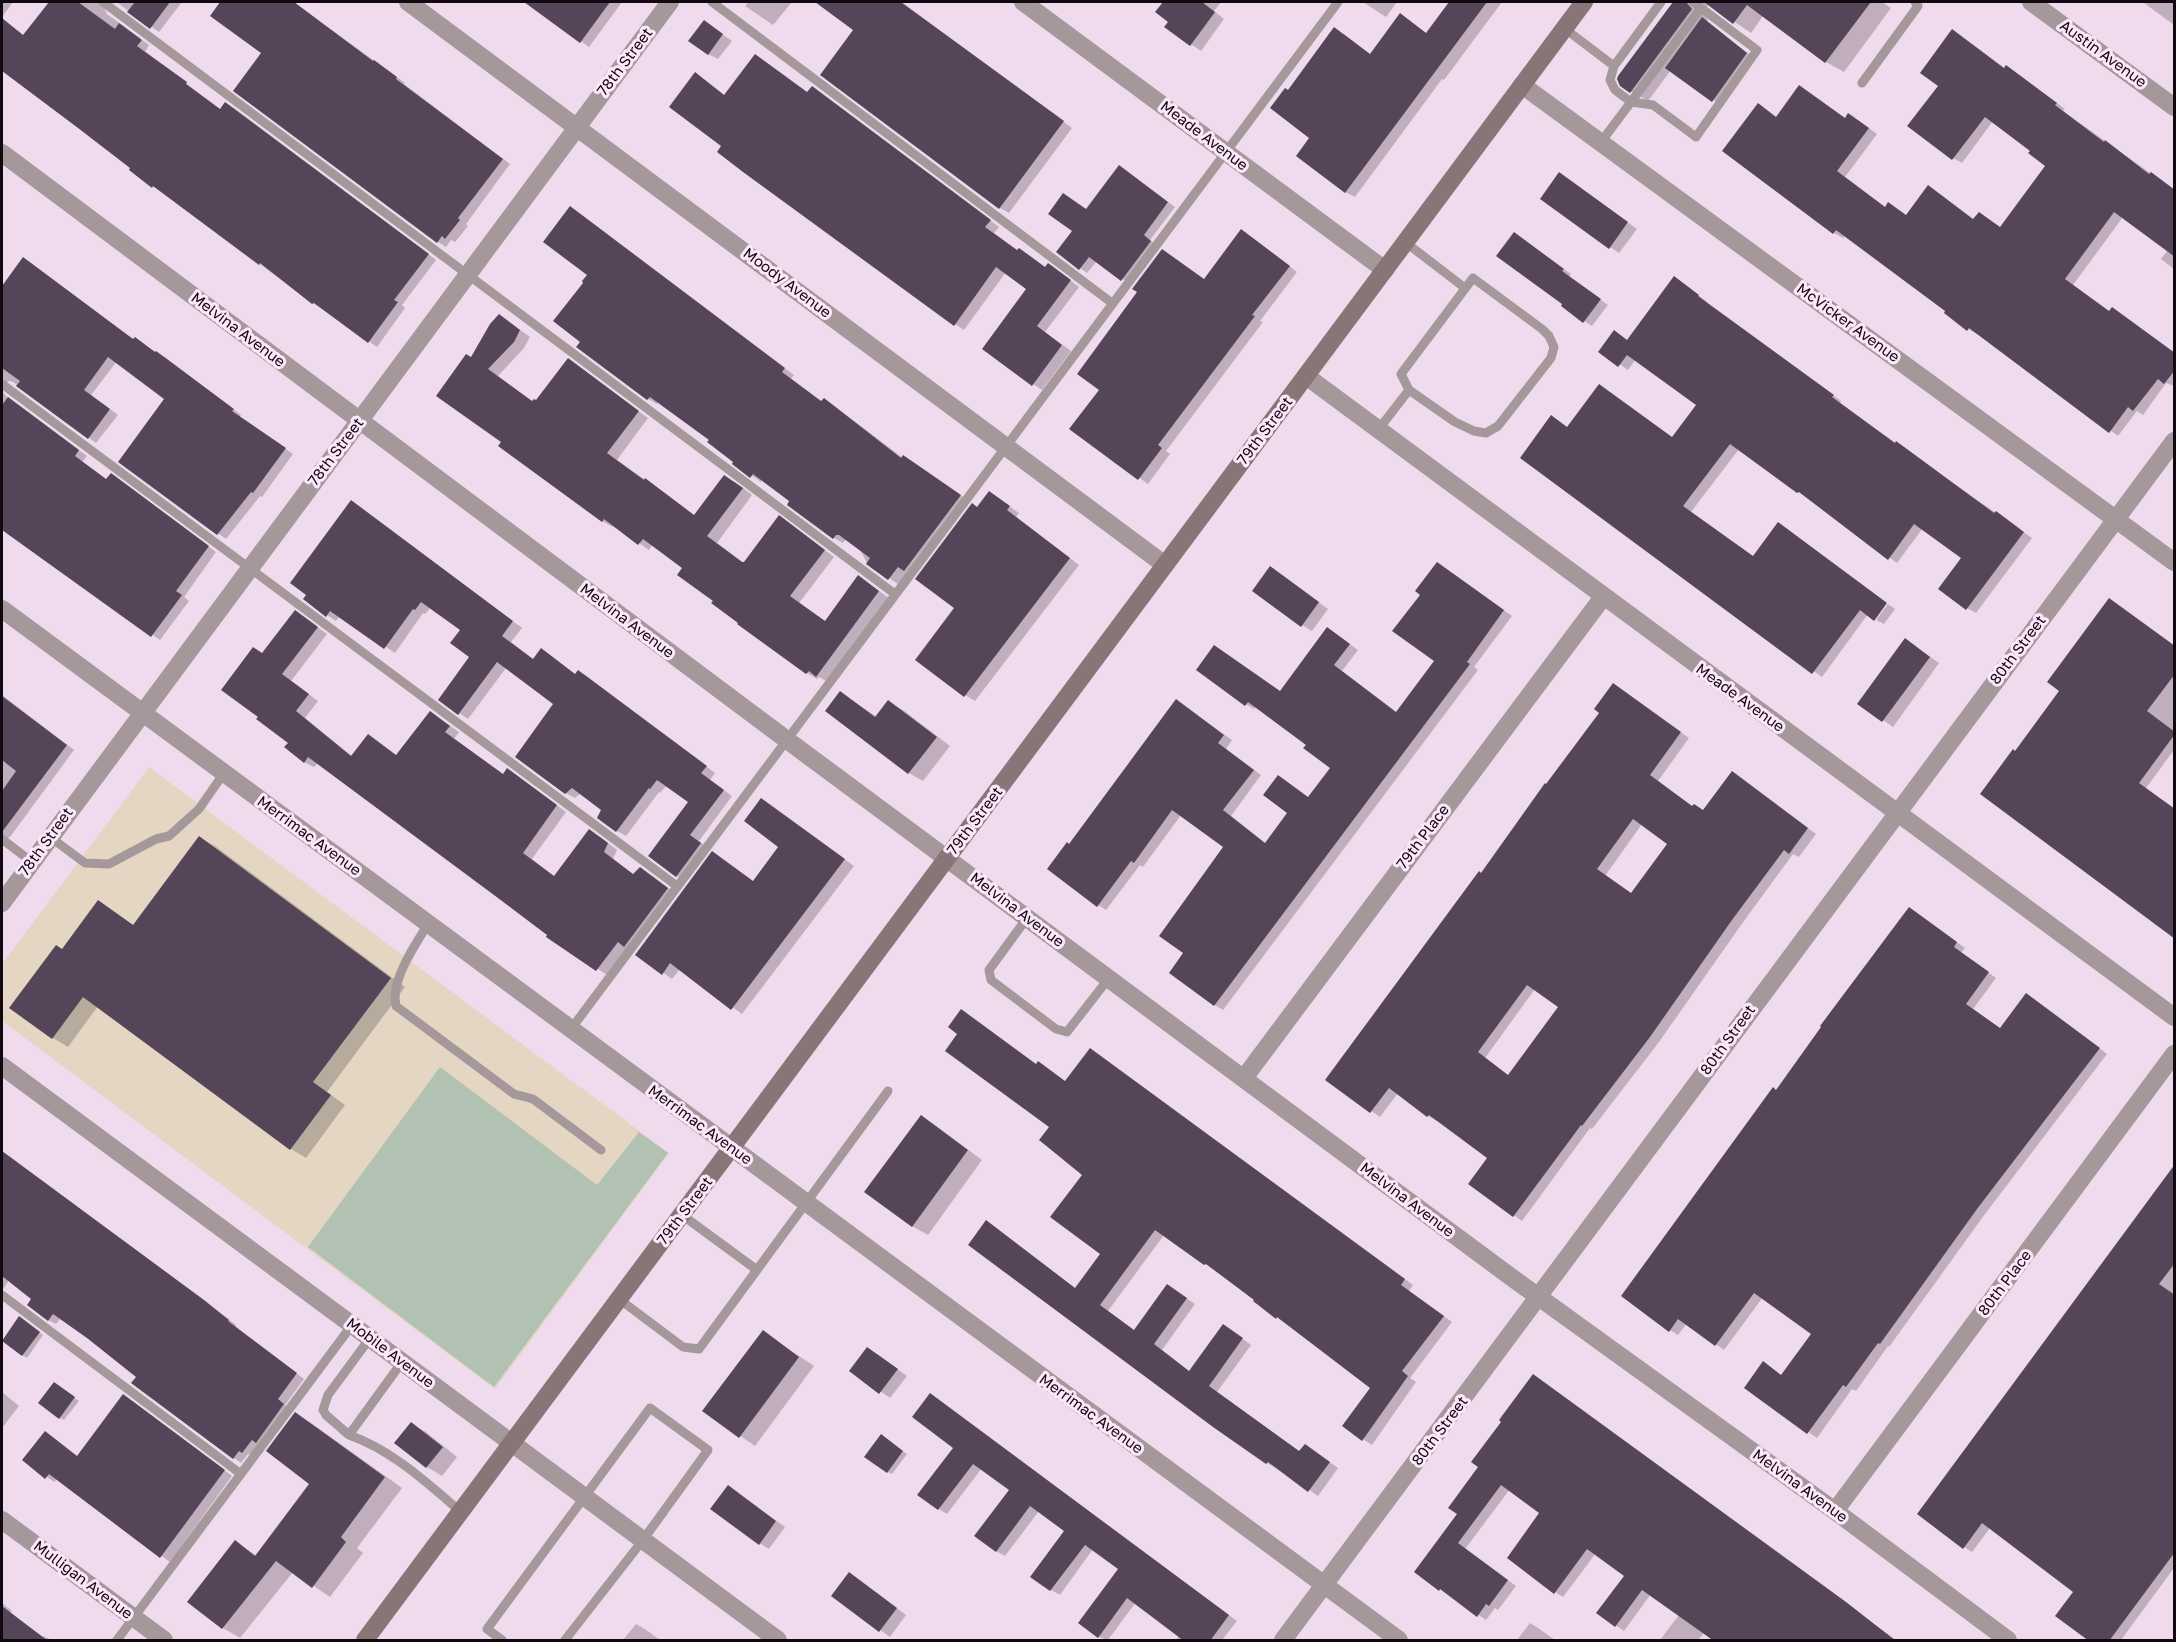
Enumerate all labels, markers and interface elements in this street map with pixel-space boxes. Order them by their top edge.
street label: Austin Avenue [2056,17,2150,91]
street label: 78th Street [594,24,656,100]
street label: Meade Avenue [1157,97,1251,175]
street label: Moody Avenue [740,244,834,322]
street label: McVicker Avenue [1793,280,1903,366]
street label: Melvina Avenue [187,289,289,371]
street label: 79th Street [1234,393,1296,469]
street label: 78th Street [305,414,367,490]
street label: Melvina Avenue [576,580,678,662]
street label: 80th Street [1986,612,2050,688]
street label: Meade Avenue [1692,660,1788,736]
street label: 79th Street [944,783,1006,859]
street label: Merrimac Avenue [254,792,364,880]
street label: 79th Place [1393,801,1453,873]
street label: 78th Street [15,804,77,880]
street label: Melvina Avenue [966,869,1068,951]
street label: 80th Street [1697,1002,1759,1078]
street label: Merrimac Avenue [645,1081,755,1169]
street label: Melvina Avenue [1356,1159,1458,1241]
street label: 79th Street [654,1173,716,1249]
street label: 80th Place [1975,1247,2035,1319]
street label: Mobile Avenue [343,1314,437,1392]
street label: Merrimac Avenue [1036,1370,1146,1458]
street label: 80th Street [1408,1393,1472,1469]
street label: Melvina Avenue [1749,1446,1851,1526]
street label: Mulligan Avenue [30,1537,136,1623]

